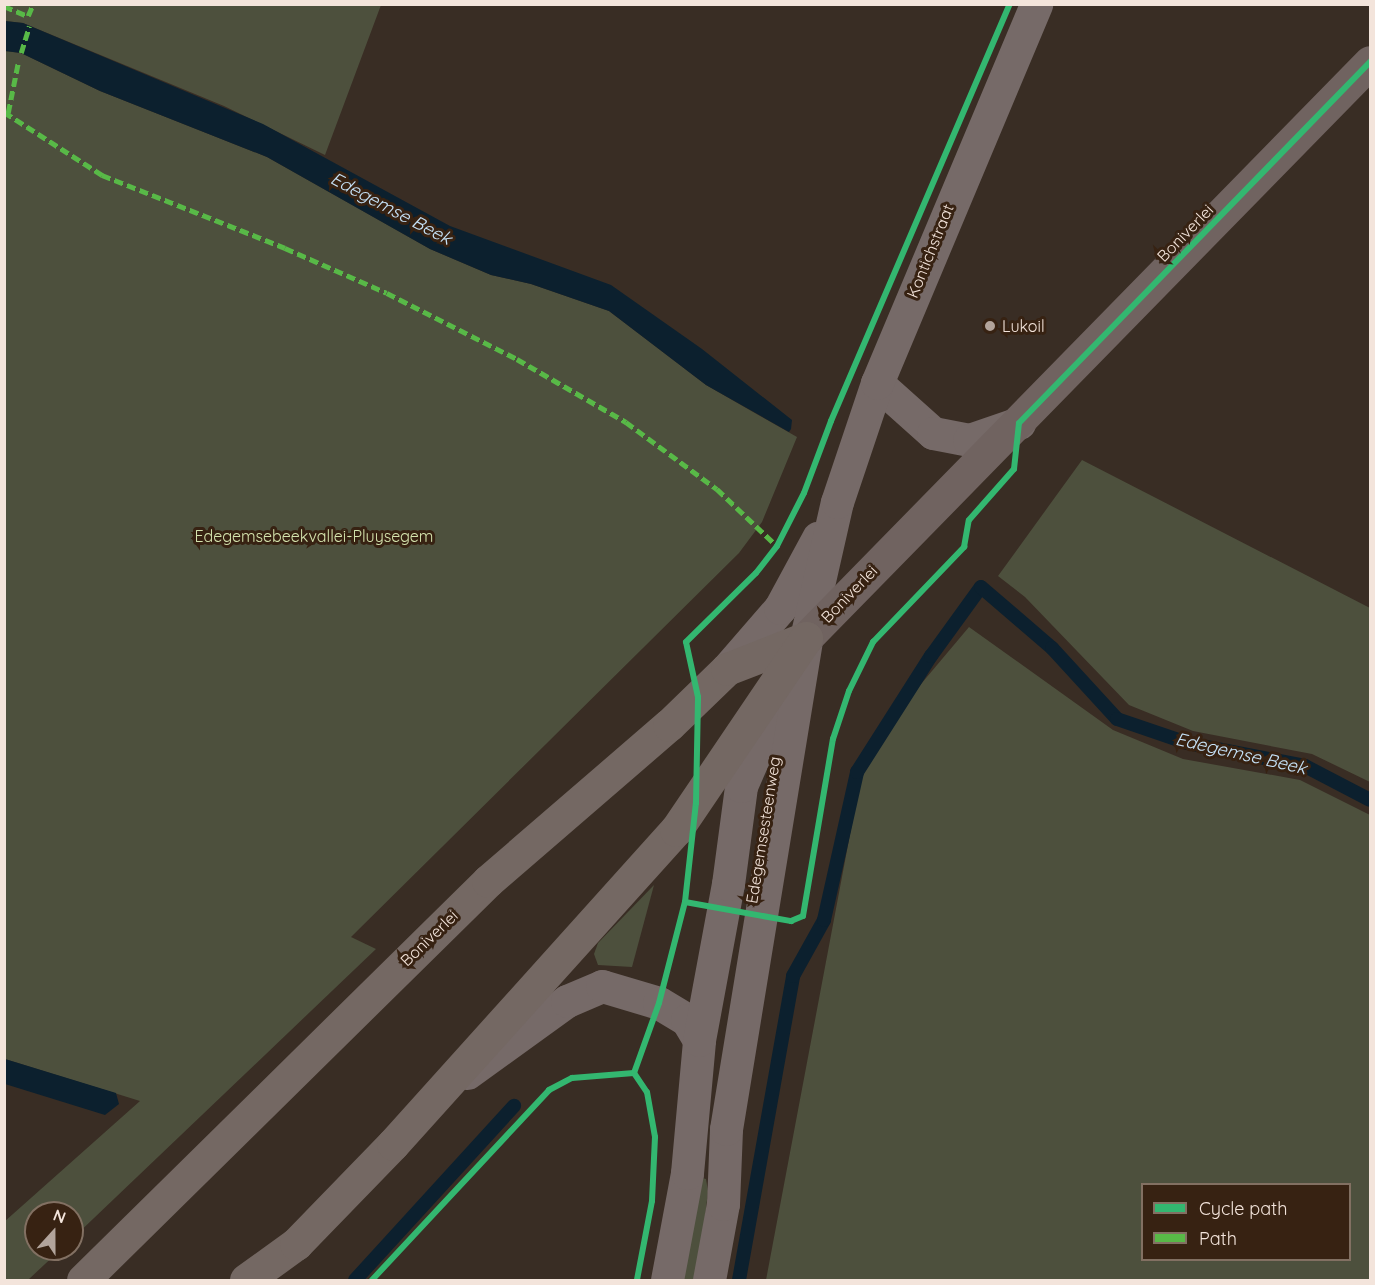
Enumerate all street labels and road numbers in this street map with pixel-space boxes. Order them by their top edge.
street label: Boniverlei [1153,200,1217,266]
street label: Kontichstraat [902,201,958,301]
street label: Boniverlei [817,561,881,627]
street label: Edegemsesteenweg [742,755,784,905]
street label: Boniverlei [396,906,462,970]

